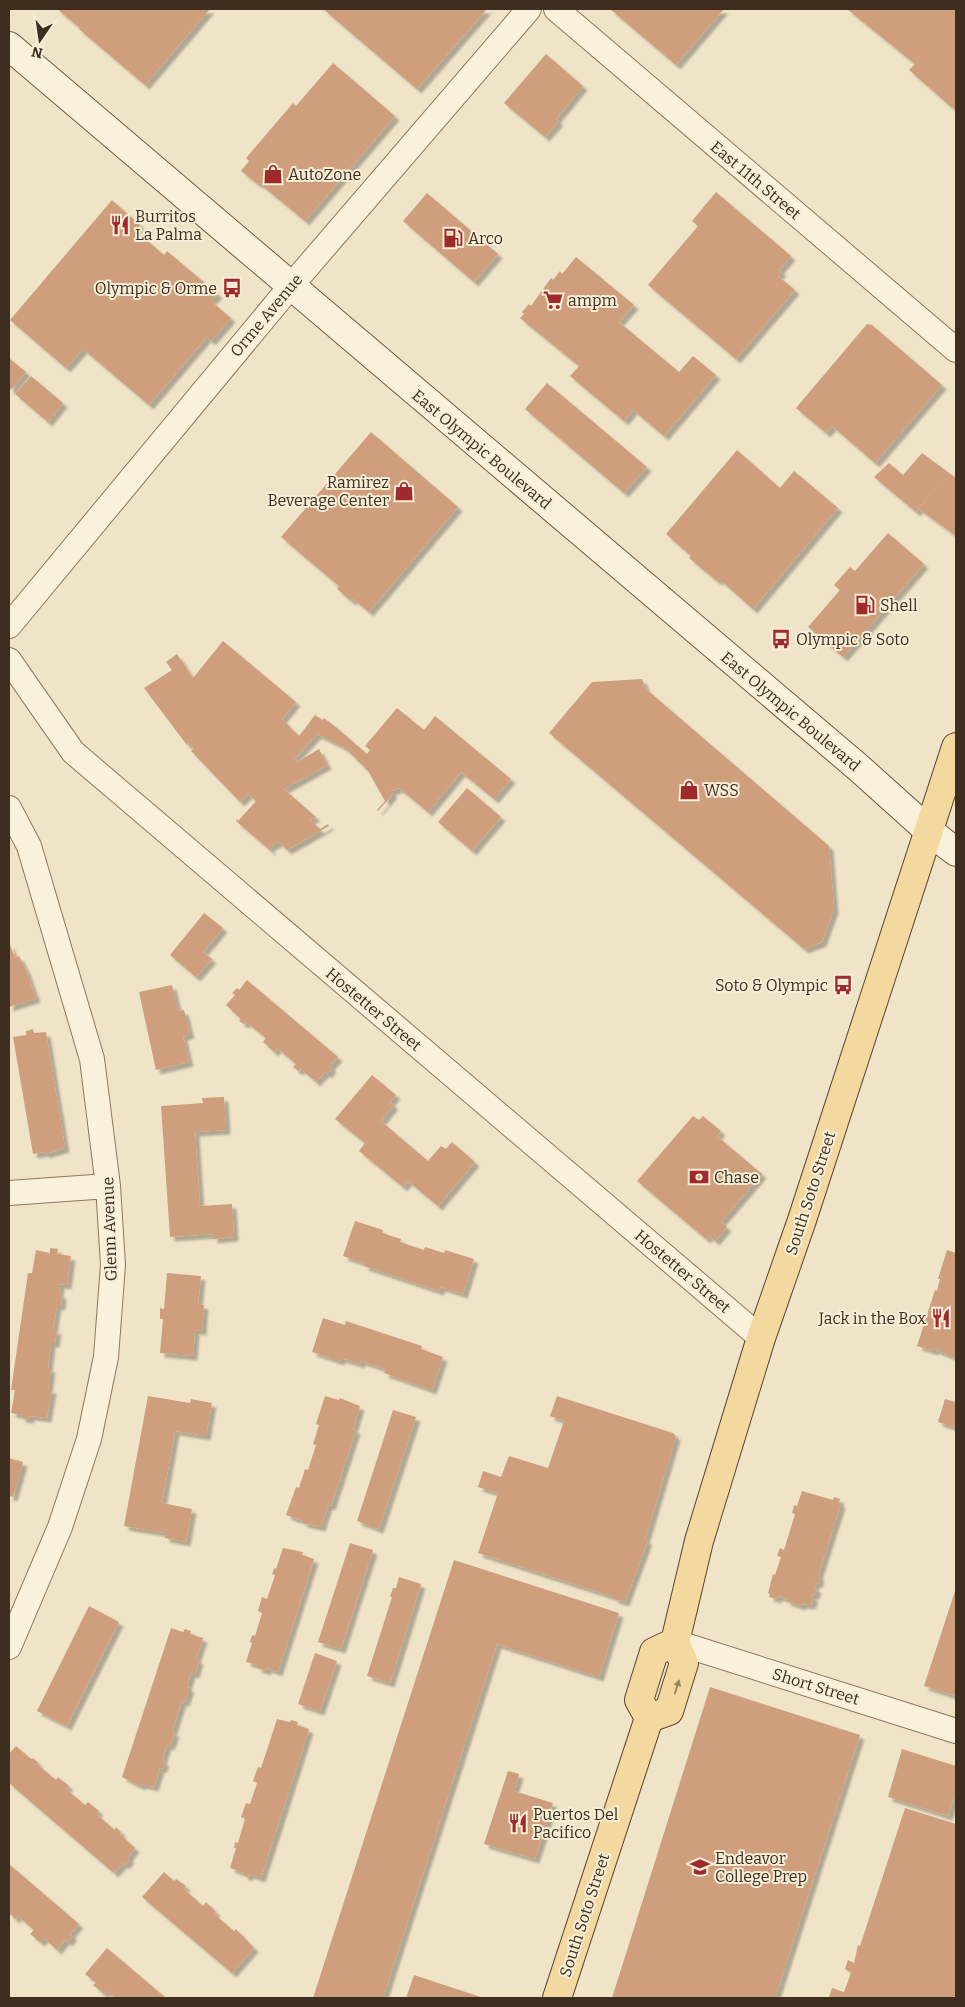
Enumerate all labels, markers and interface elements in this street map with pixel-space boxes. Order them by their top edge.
north arrow [15,15,65,65]
text: N [30,43,44,62]
street label: East 11th Street [707,137,805,224]
shop icon: AutoZone [262,163,284,185]
place label: AutoZone [288,165,361,184]
place label: Burritos La Palma [135,207,202,244]
restaurant icon: Burritos La Palma [109,214,131,236]
fuel station icon: Arco [442,227,464,249]
place label: Arco [468,229,503,248]
street label: Orme Avenue [226,270,306,360]
bus stop icon: Olympic & Orme [221,277,243,299]
place label: Olympic & Orme [95,279,217,298]
supermarket icon: ampm [542,289,564,311]
place label: ampm [568,291,617,310]
street label: East Olympic Boulevard [408,386,556,514]
place label: Ramirez Beverage Center [267,473,389,510]
shop icon: Ramirez Beverage Center [393,480,415,502]
fuel station icon: Shell [854,594,876,616]
place label: Shell [880,596,918,615]
bus stop icon: Olympic & Soto [770,628,792,650]
place label: Olympic & Soto [796,630,909,649]
street label: East Olympic Boulevard [717,648,865,776]
shop icon: WSS [678,779,700,801]
place label: WSS [704,781,739,800]
street label: Hostetter Street [322,964,426,1055]
bus stop icon: Soto & Olympic [832,974,854,996]
place label: Soto & Olympic [715,976,828,995]
street label: South Soto Street [782,1129,840,1257]
bank icon: Chase [688,1166,710,1188]
place label: Chase [714,1168,759,1187]
street label: Glenn Avenue [98,1176,121,1282]
street label: Hostetter Street [631,1226,735,1317]
restaurant icon: Jack in the Box [930,1307,952,1329]
place label: Jack in the Box [818,1309,926,1328]
street label: Short Street [770,1664,862,1709]
one-way arrow [674,1679,682,1694]
place label: Puertos Del Pacifico [533,1805,619,1842]
restaurant icon: Puertos Del Pacifico [507,1812,529,1834]
place label: Endeavor College Prep [715,1849,807,1886]
street label: South Soto Street [556,1851,614,1979]
school or university icon: Endeavor College Prep [689,1856,711,1878]

